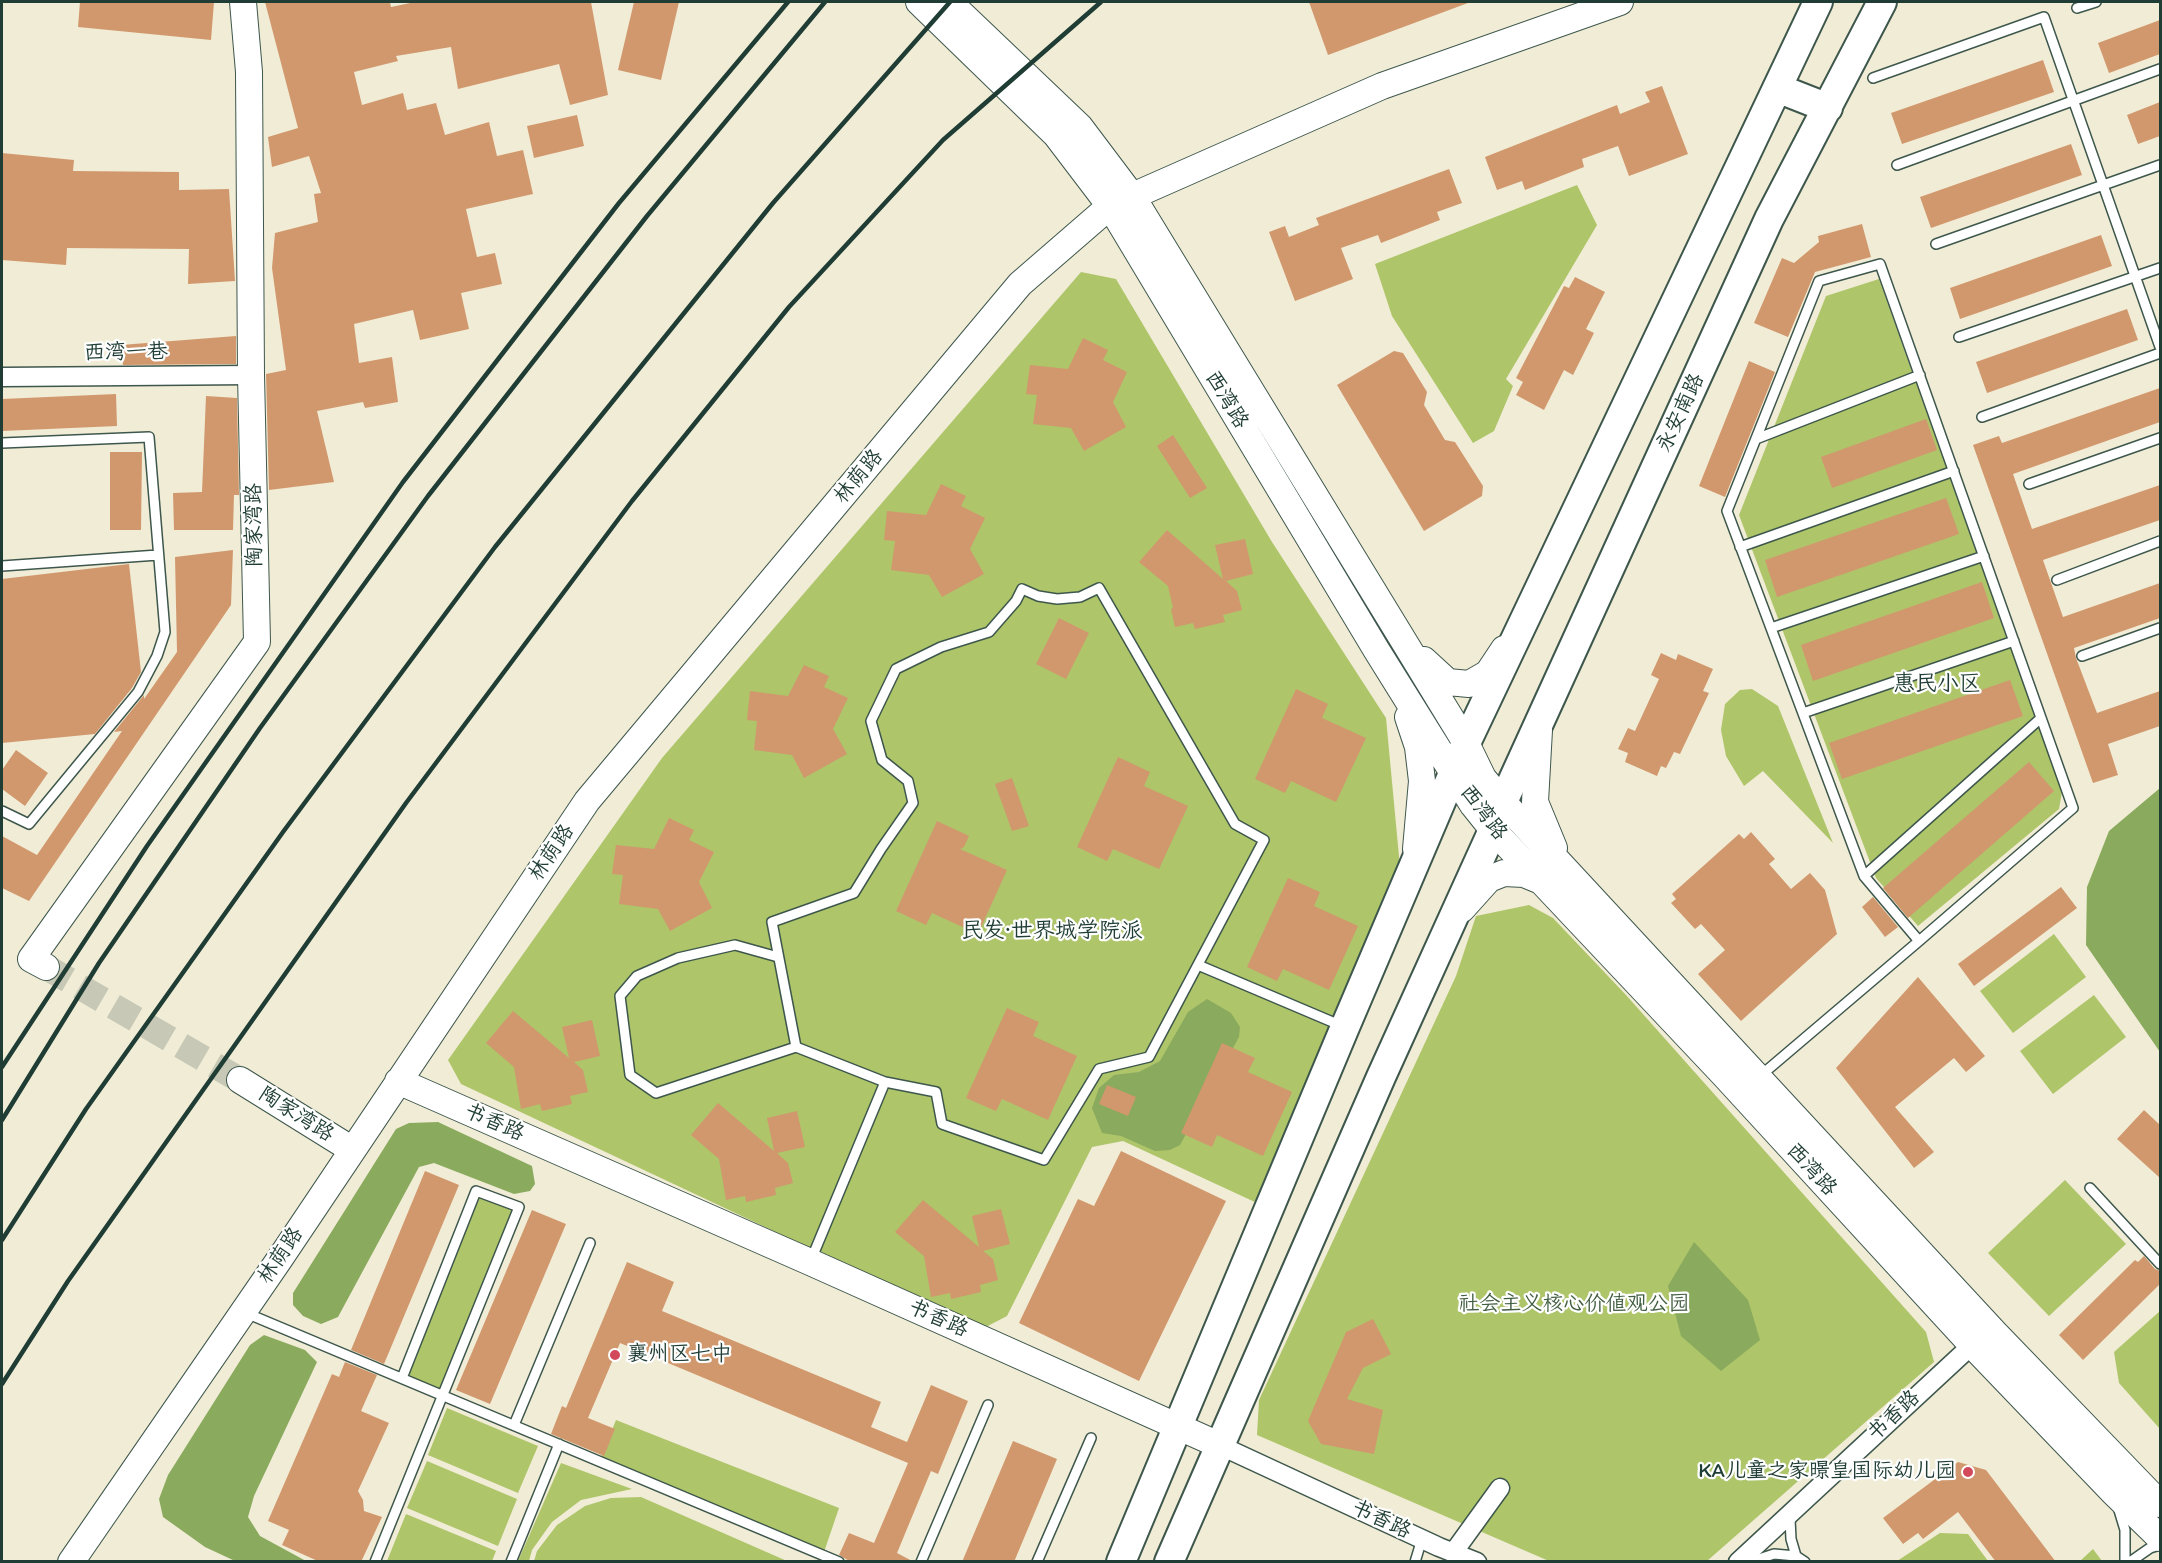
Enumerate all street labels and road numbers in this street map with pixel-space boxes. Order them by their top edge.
street label: 西湾一巷 [84,340,168,366]
street label: 西湾路 [1199,367,1253,433]
street label: 永安南路 [1652,370,1710,456]
street label: 林荫路 [829,445,889,509]
street label: 陶家湾路 [242,483,268,567]
street label: 西湾路 [1454,780,1512,846]
street label: 林荫路 [524,820,580,886]
street label: 陶家湾路 [254,1082,338,1148]
street label: 书香路 [460,1099,528,1147]
street label: 西湾路 [1780,1138,1842,1202]
street label: 林荫路 [253,1223,309,1289]
street label: 书香路 [904,1295,972,1343]
street label: 书香路 [1862,1385,1926,1447]
street label: 书香路 [1347,1495,1415,1545]

